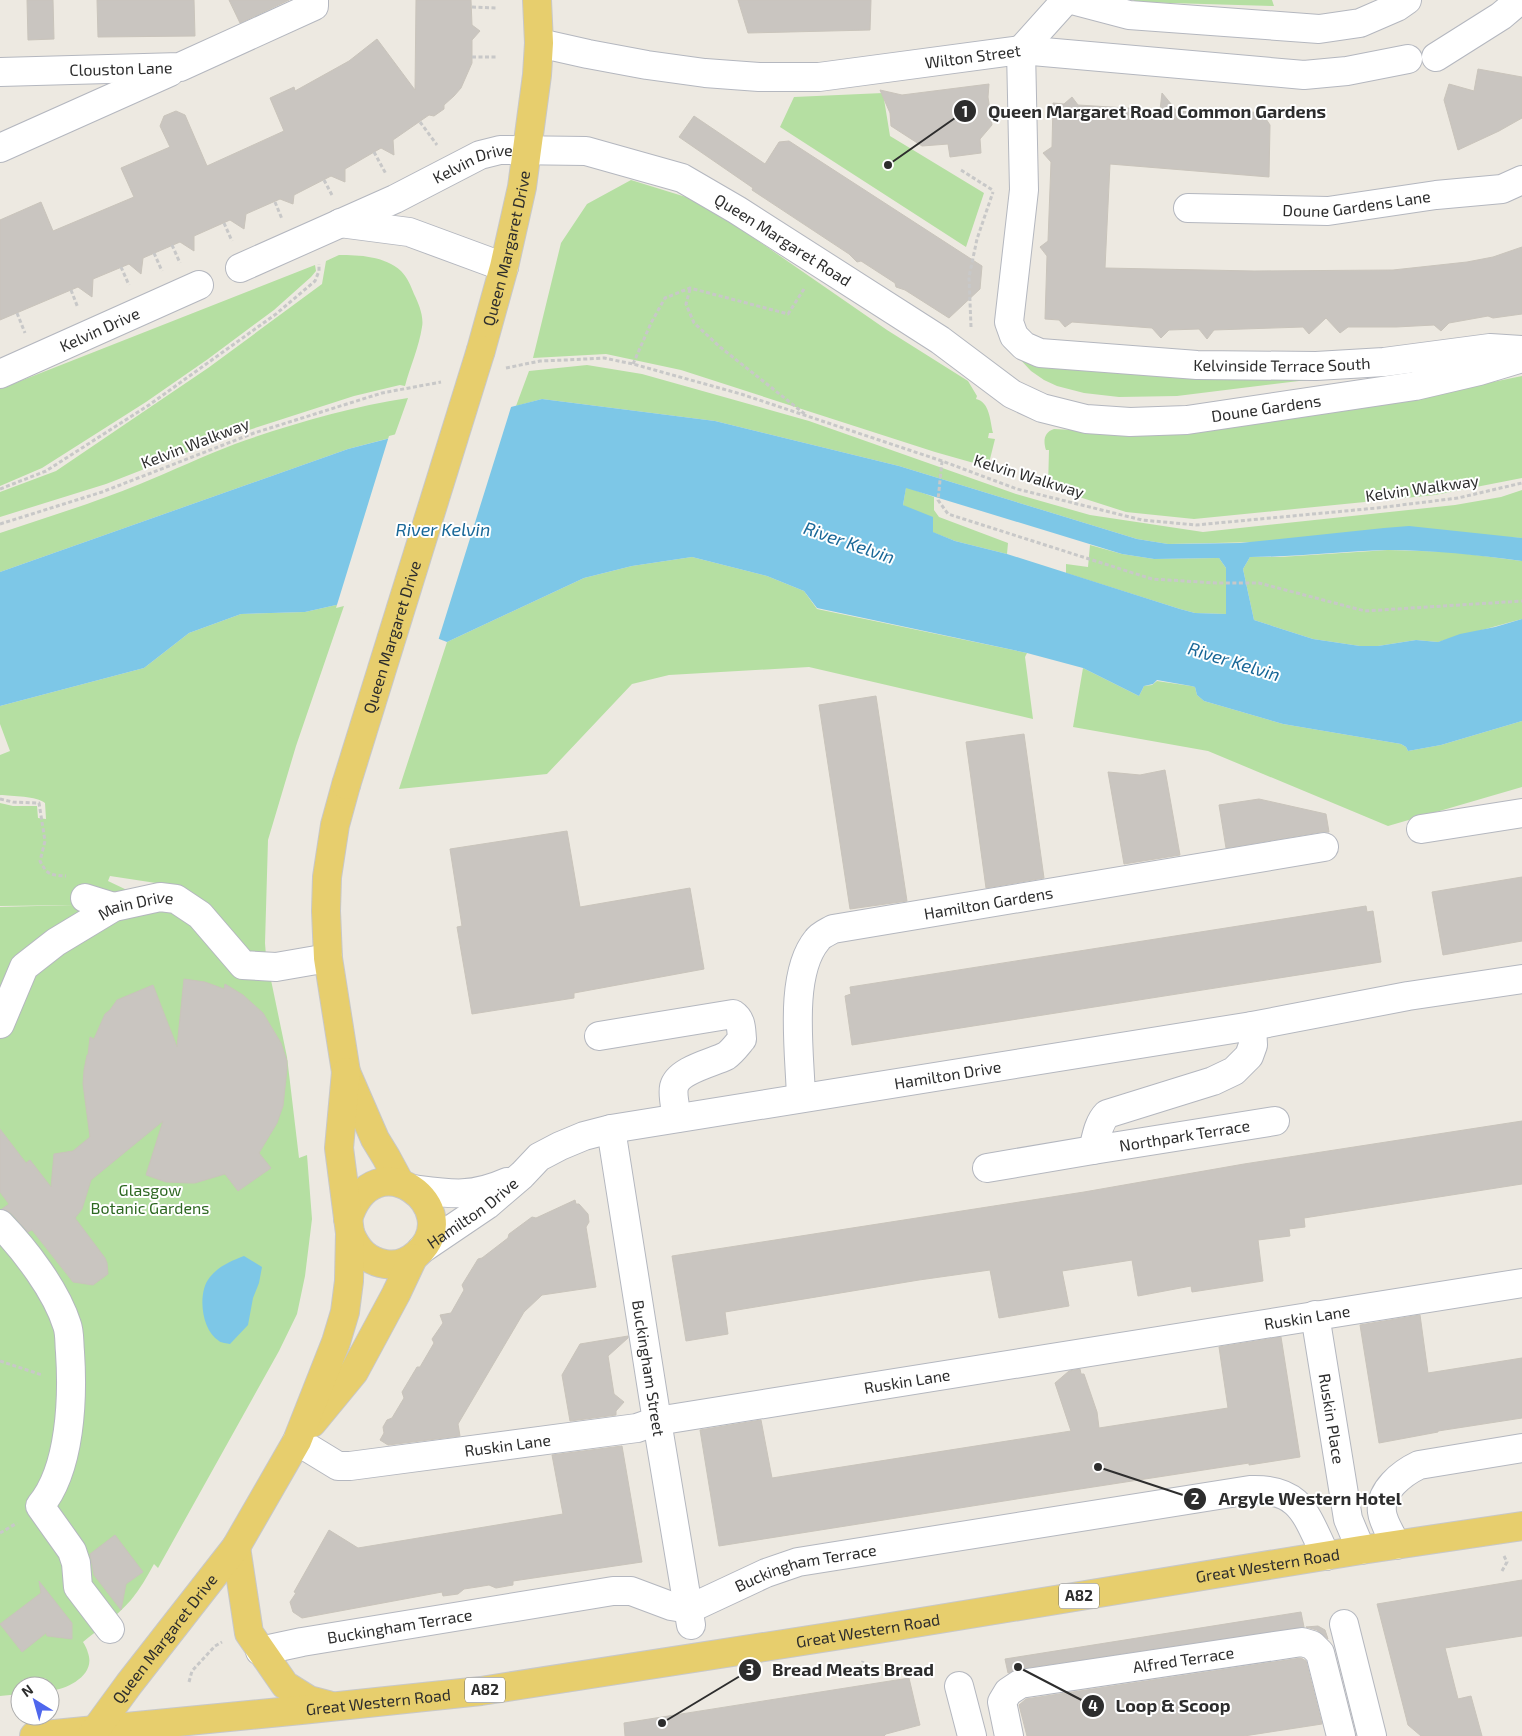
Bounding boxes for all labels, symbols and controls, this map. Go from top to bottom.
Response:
street label: Wilton Street [924,40,1022,72]
street label: Clouston Lane [69,57,173,79]
callout: Queen Margaret Road Common Gardens [953,95,1336,128]
text: Queen Margaret Road Common Gardens [988,100,1326,122]
text: 1 [962,102,968,120]
street label: Kelvin Drive [429,140,513,187]
street label: Queen Margaret Drive [478,169,533,328]
street label: Doune Gardens Lane [1282,186,1432,220]
street label: Queen Margaret Road [711,189,855,290]
street label: Kelvin Drive [56,303,142,355]
street label: Kelvinside Terrace South [1193,353,1371,375]
street label: Doune Gardens [1210,390,1322,425]
street label: Kelvin Walkway [138,413,252,472]
street label: Kelvin Walkway [972,450,1087,501]
street label: Kelvin Walkway [1364,470,1480,505]
water label: River Kelvin [801,516,898,568]
water label: River Kelvin [396,518,490,540]
street label: Queen Margaret Drive [359,558,424,716]
water label: River Kelvin [1186,637,1283,685]
street label: Hamilton Gardens [922,882,1054,923]
street label: Main Drive [94,887,175,924]
street label: Hamilton Drive [893,1056,1003,1092]
street label: Northpark Terrace [1118,1115,1251,1155]
street label: Hamilton Drive [423,1173,521,1252]
park label: Glasgow Botanic Gardens [91,1180,209,1217]
street label: Buckingham Street [629,1299,669,1437]
street label: Ruskin Lane [1262,1301,1351,1333]
street label: Ruskin Lane [863,1364,952,1397]
street label: Ruskin Place [1316,1372,1349,1465]
street label: Ruskin Lane [463,1430,552,1460]
callout: Argyle Western Hotel [1183,1482,1411,1515]
text: Argyle Western Hotel [1218,1487,1402,1509]
text: 2 [1191,1489,1200,1507]
street label: Buckingham Terrace [732,1540,878,1595]
street label: Great Western Road [1194,1544,1341,1586]
street label: Queen Margaret Drive [108,1570,221,1708]
road number: A82 [1059,1584,1099,1608]
street label: Buckingham Terrace [326,1604,474,1647]
street label: Great Western Road [795,1609,941,1651]
street label: Alfred Terrace [1131,1642,1235,1676]
callout: Bread Meats Bread [737,1653,944,1686]
text: Bread Meats Bread [772,1658,934,1680]
text: 3 [746,1660,754,1678]
north arrow [10,1676,60,1726]
road number: A82 [465,1678,505,1702]
text: N [18,1680,36,1700]
street label: Great Western Road [305,1684,452,1718]
callout: Loop & Scoop [1080,1690,1240,1723]
text: Loop & Scoop [1116,1694,1231,1716]
text: 4 [1088,1696,1098,1714]

